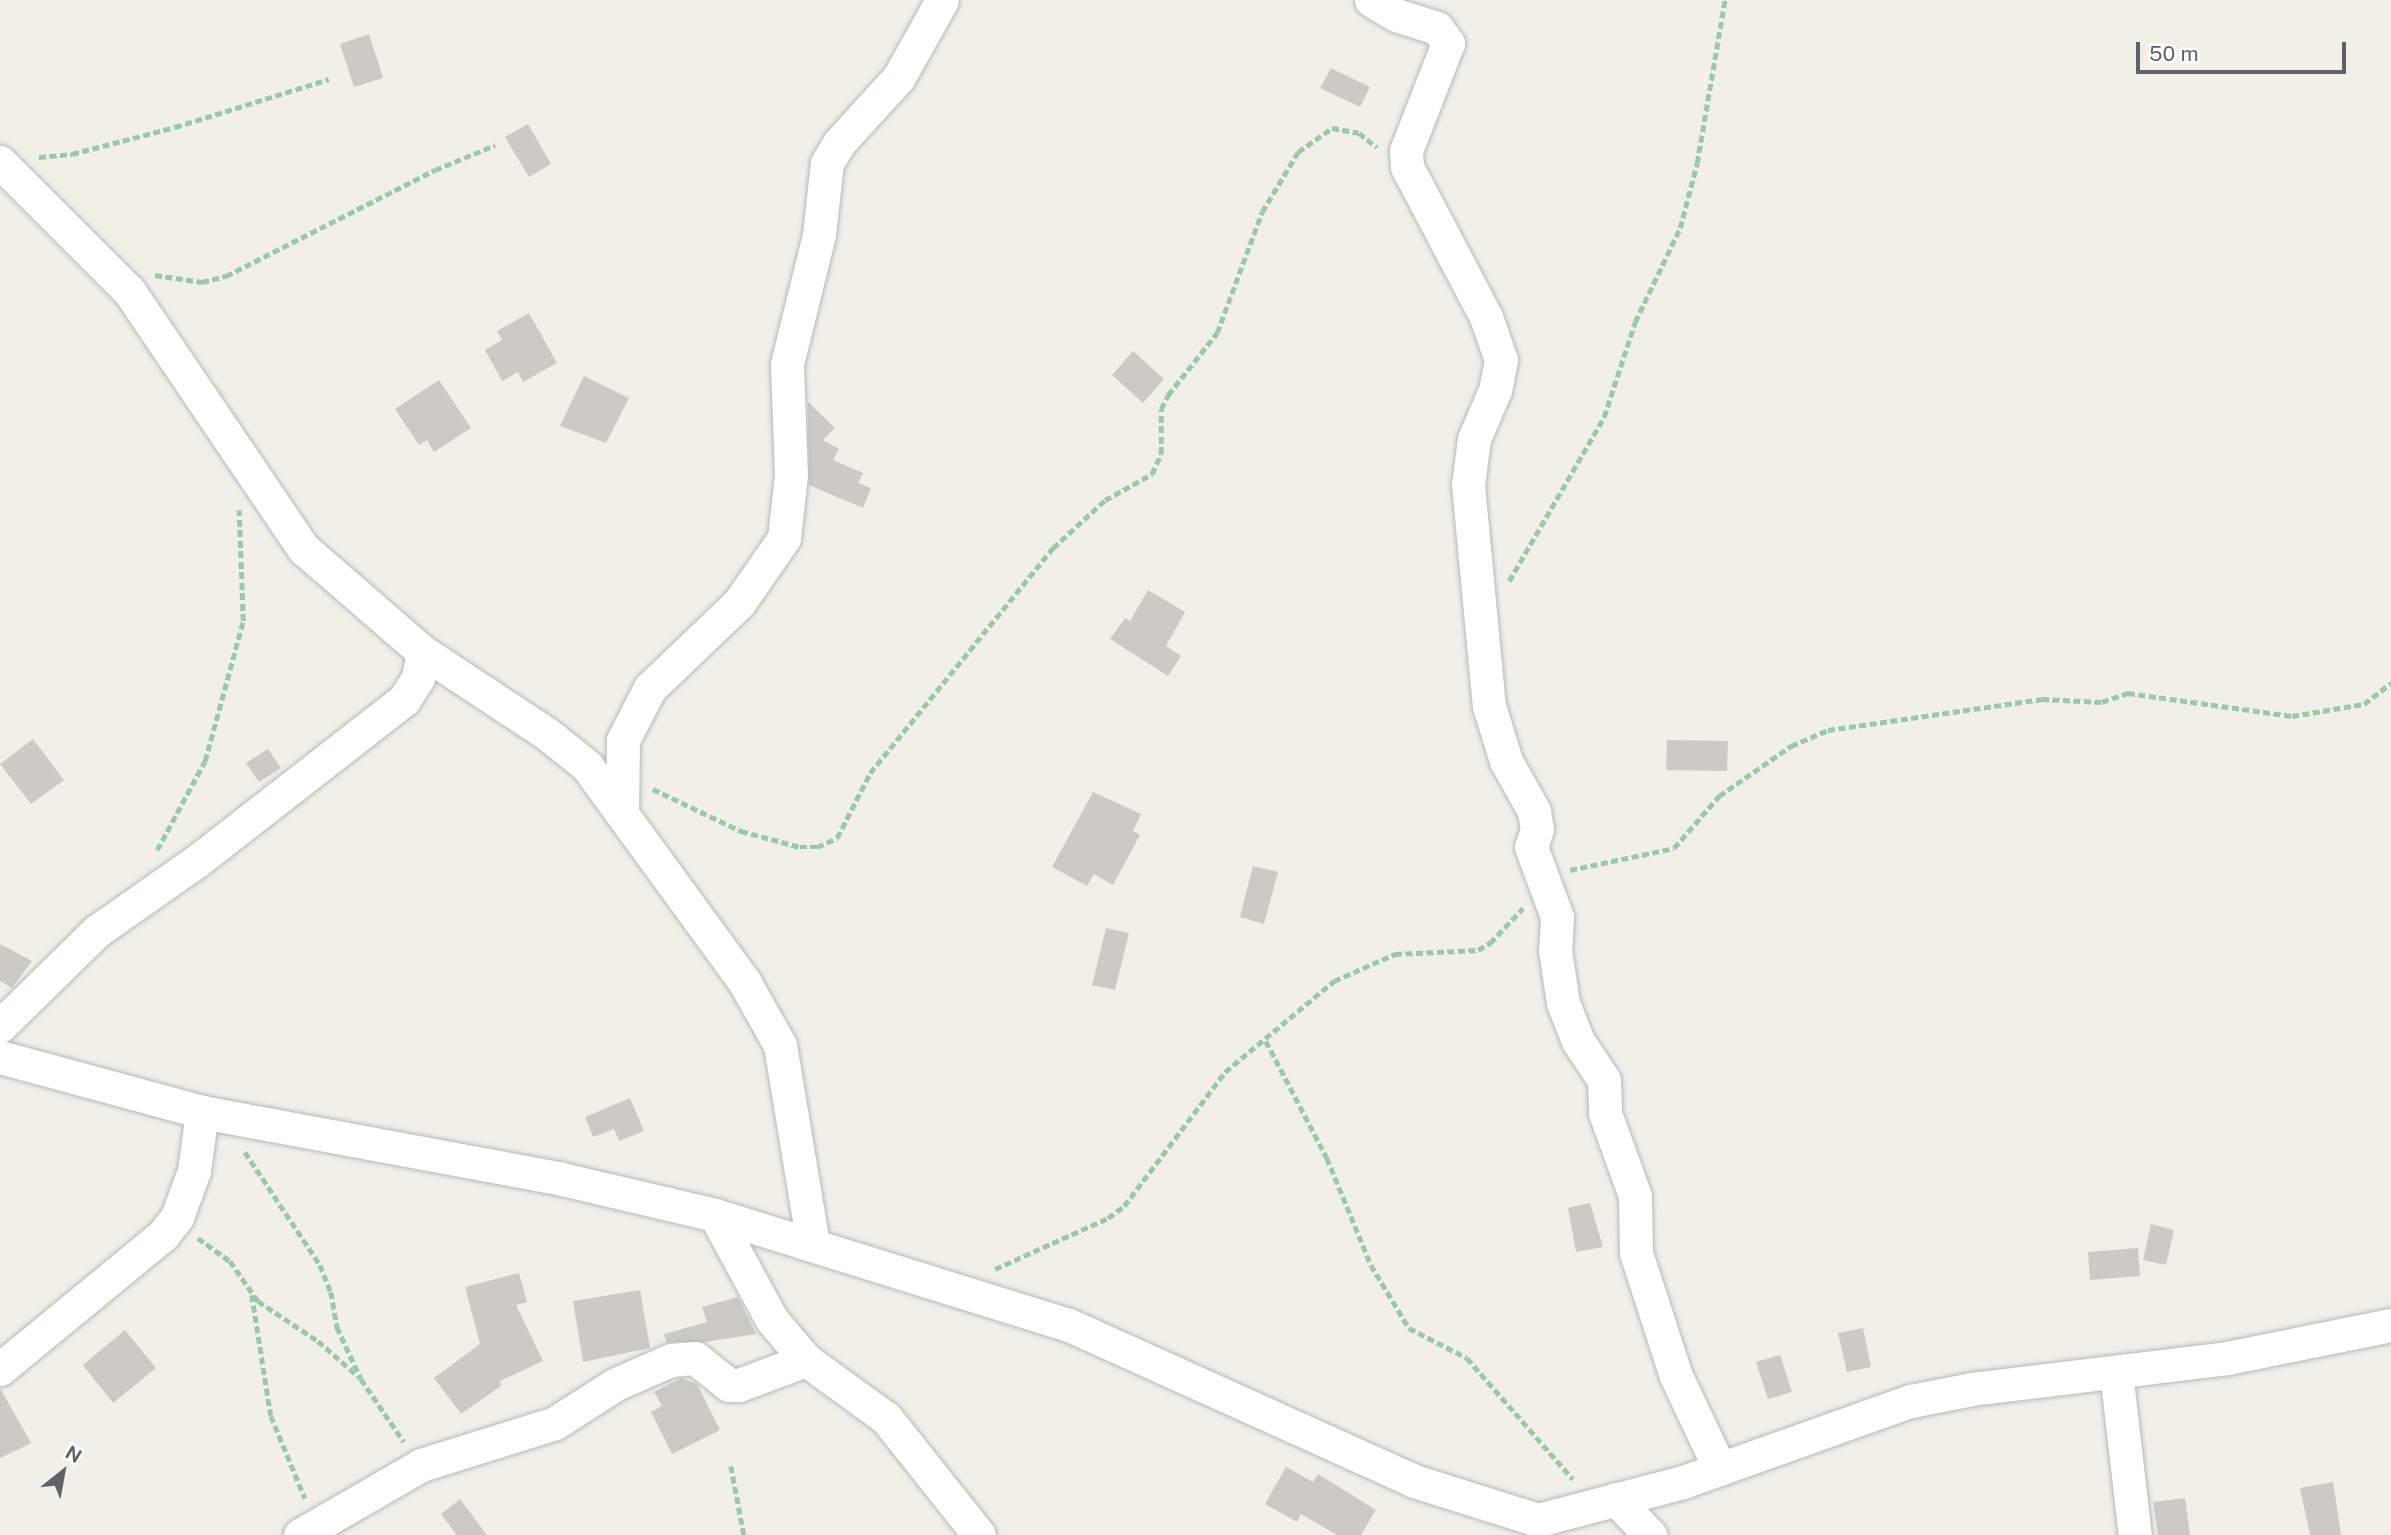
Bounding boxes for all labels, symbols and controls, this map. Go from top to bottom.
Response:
scale bar [2139,28,2349,72]
text: 50 m [2149,41,2199,66]
north arrow [28,1437,98,1507]
text: N [62,1441,86,1467]

